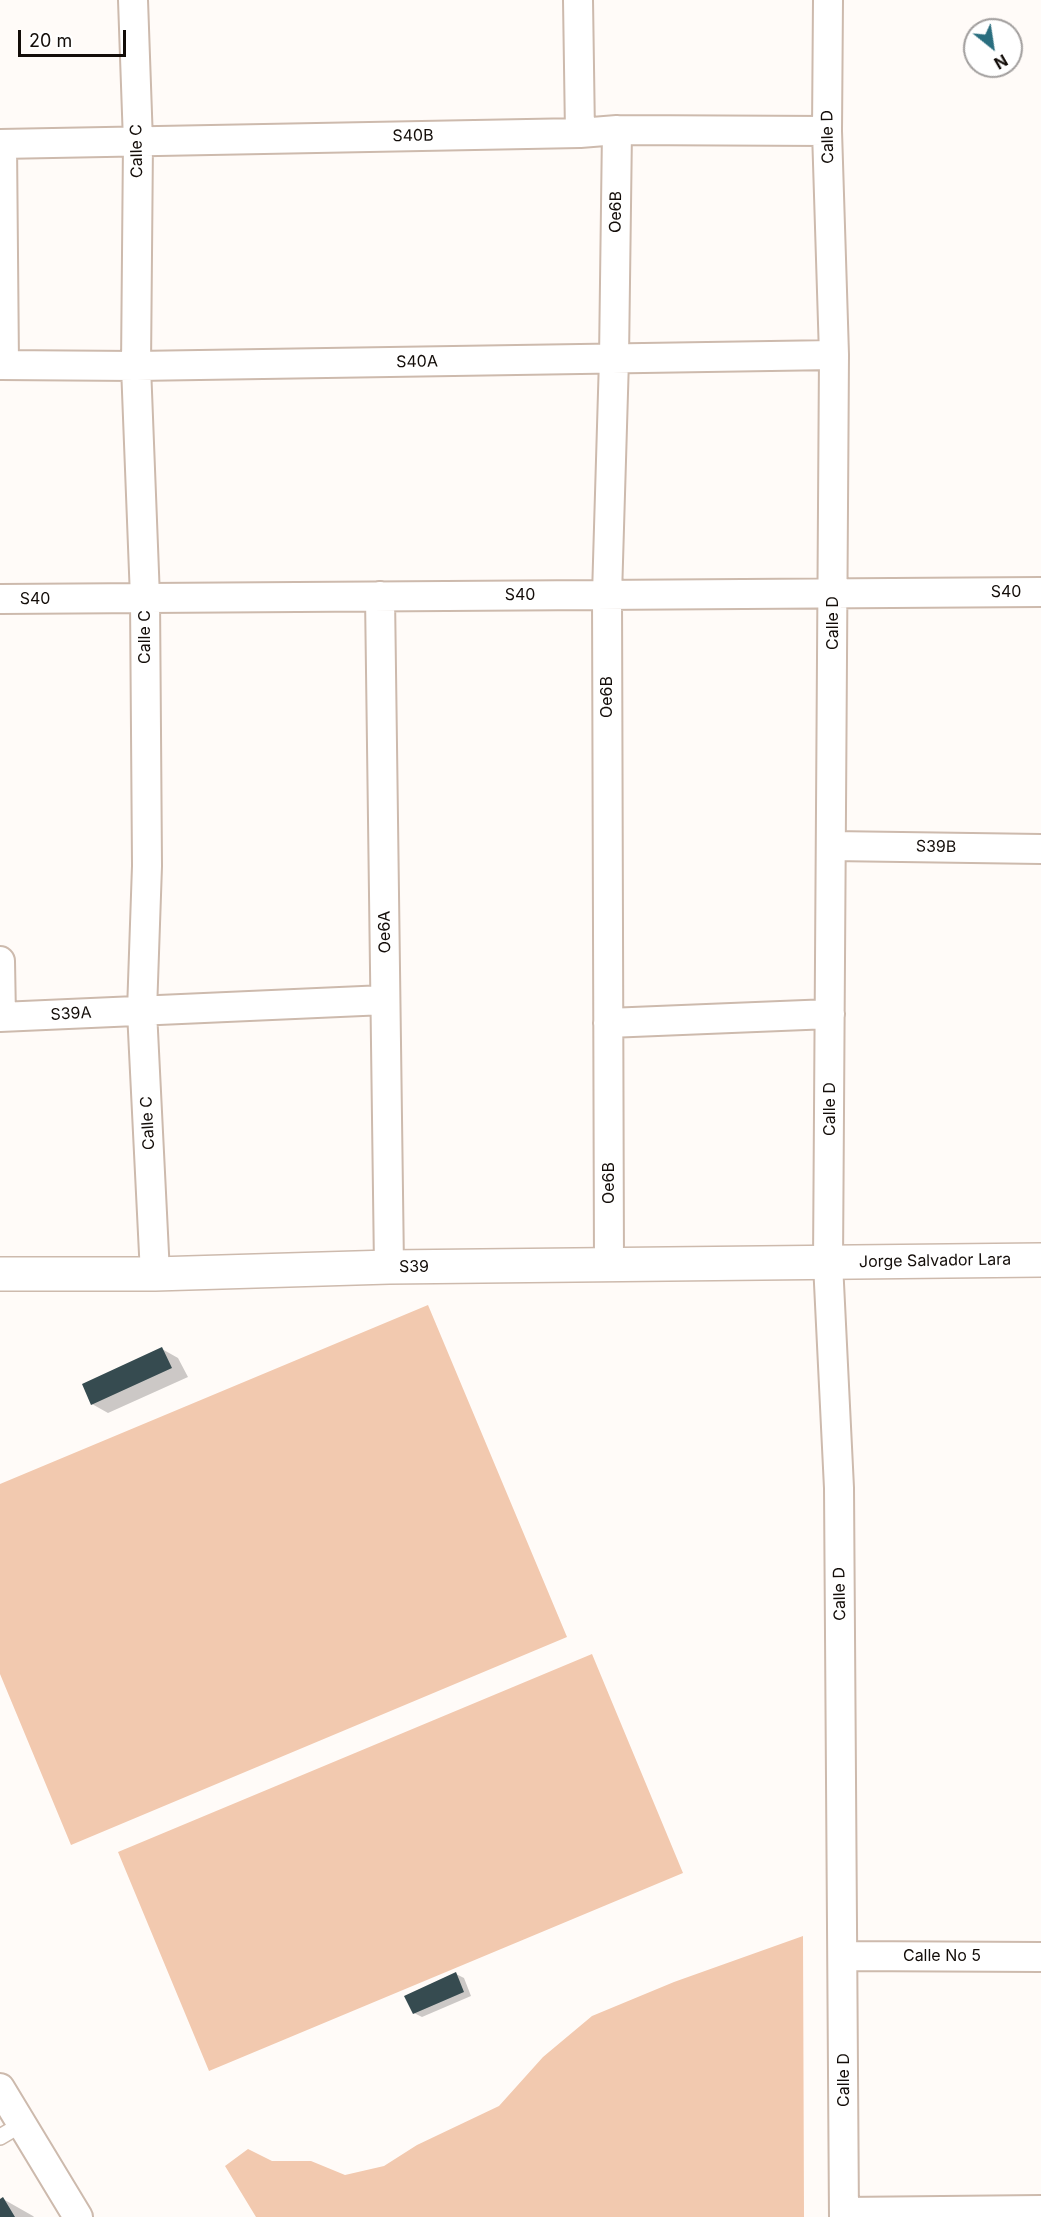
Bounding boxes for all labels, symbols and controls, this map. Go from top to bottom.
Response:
scale bar [21,18,129,56]
north arrow [963,18,1023,78]
text: 20 m [29,30,72,51]
text: N [991,50,1011,74]
street label: Calle D [818,110,838,164]
street label: Calle C [127,124,147,178]
street label: S40B [392,126,434,146]
street label: Oe6B [606,191,626,233]
street label: S40A [396,352,438,372]
street label: S40 [991,582,1021,602]
street label: S40 [505,585,535,605]
street label: S40 [20,589,50,609]
street label: Calle D [823,596,843,650]
street label: Calle C [135,610,155,664]
street label: Oe6B [597,676,617,718]
street label: S39B [916,837,956,857]
street label: Oe6A [375,911,395,953]
street label: S39A [50,1003,92,1025]
street label: Calle D [820,1082,840,1136]
street label: Calle C [137,1096,159,1150]
street label: Oe6B [599,1162,619,1204]
street label: Jorge Salvador Lara [859,1250,1011,1272]
street label: S39 [399,1257,429,1277]
street label: Calle D [830,1567,850,1621]
street label: Calle No 5 [903,1946,981,1966]
street label: Calle D [834,2053,854,2107]

